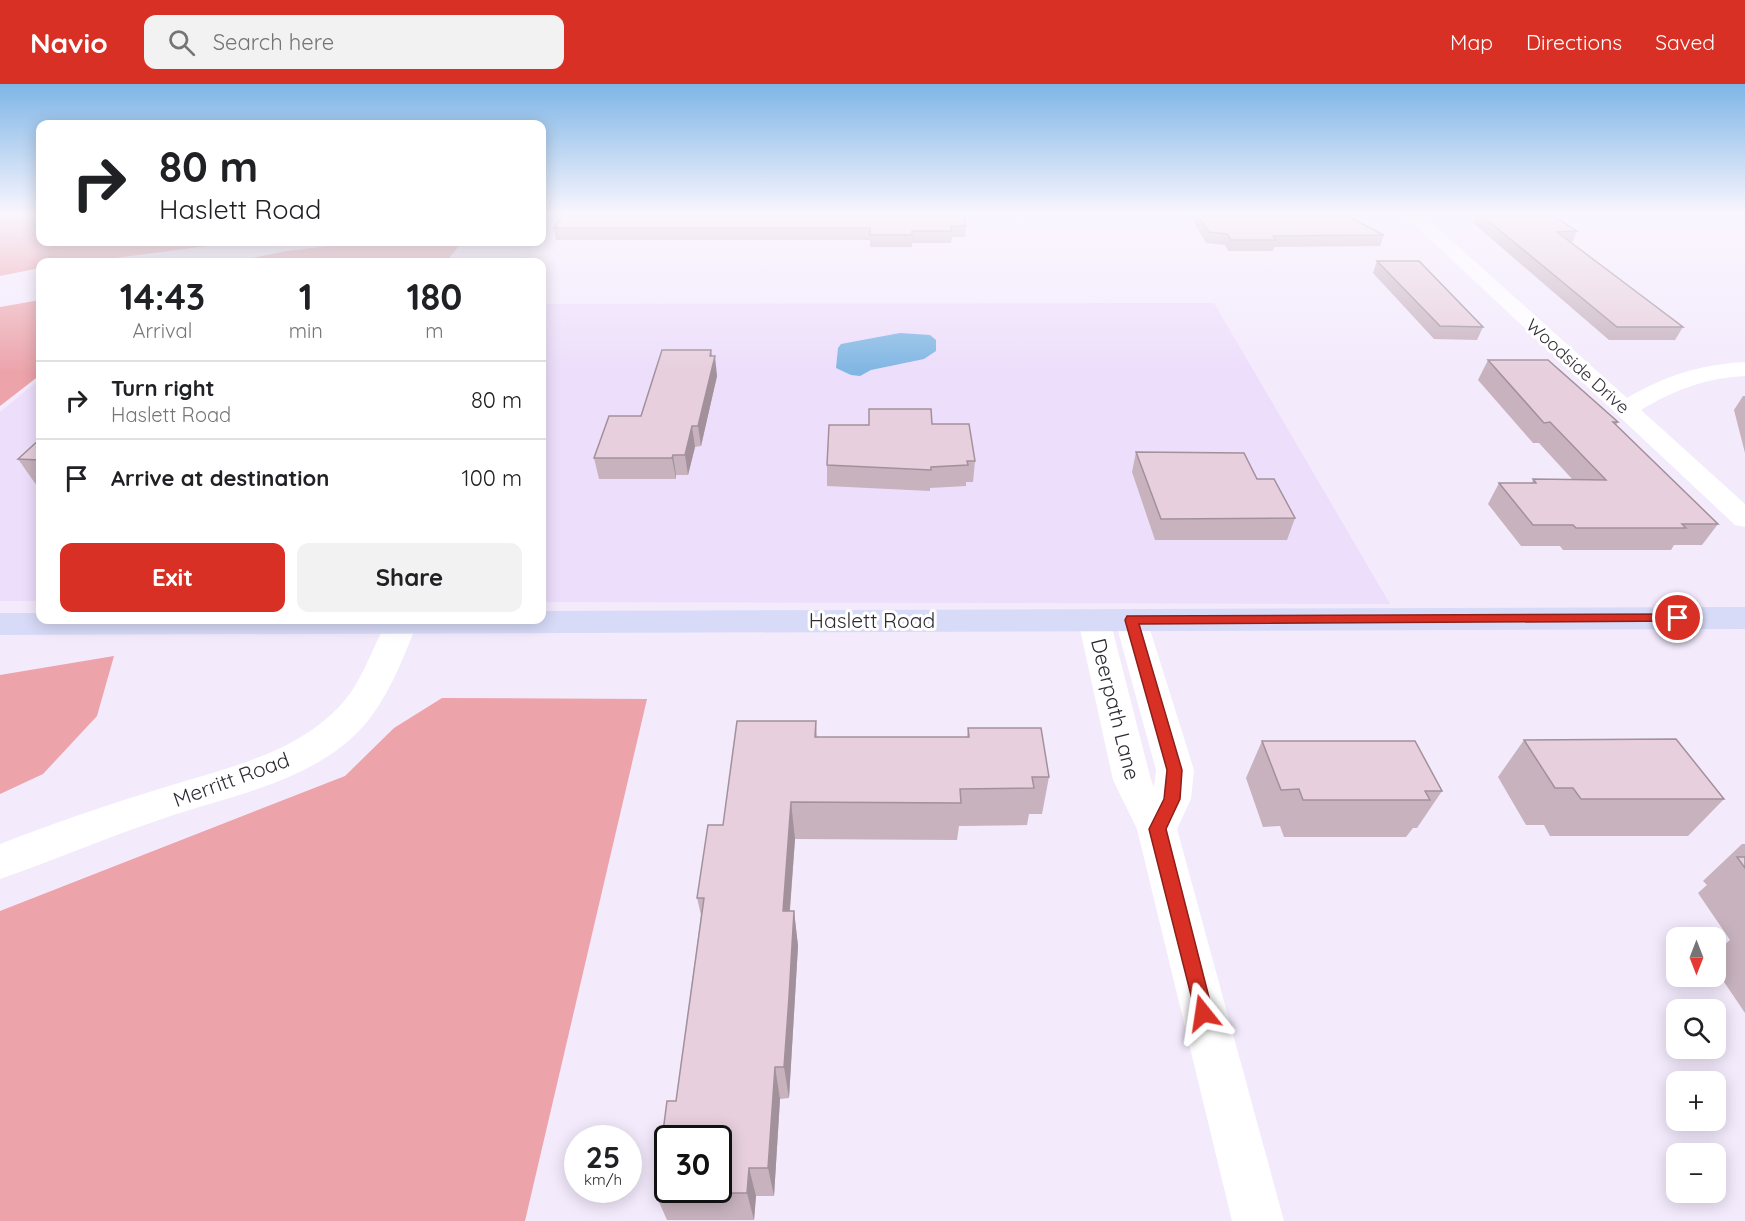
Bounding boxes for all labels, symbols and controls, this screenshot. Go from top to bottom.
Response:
search box [144,15,564,69]
text: Navio [30,25,108,60]
icon: search [165,26,198,59]
text: Search here [213,28,334,56]
text: Map [1450,29,1493,55]
text: Directions [1526,29,1622,55]
text: Saved [1655,29,1715,55]
text: 80 m [159,140,258,193]
icon: right [60,144,138,222]
text: Haslett Road [159,192,321,226]
text: 14:43 [120,274,205,319]
text: 1 [299,274,313,319]
text: 180 [406,274,462,319]
street label: Woodside Drive [1521,313,1635,419]
text: Arrival [132,318,192,343]
text: min [289,318,323,343]
text: m [425,318,444,343]
text: Turn right [111,374,215,402]
icon: right [60,384,93,417]
text: 80 m [471,386,522,414]
text: Haslett Road [111,402,231,427]
icon: arrive [60,462,93,495]
text: Arrive at destination [111,464,329,492]
text: 100 m [462,464,522,492]
button: Exit [60,543,285,612]
button: Share [297,543,522,612]
pin [1652,592,1703,643]
icon: arrive [1661,601,1694,634]
street label: Haslett Road [809,607,935,633]
street label: Deerpath Lane [1086,635,1146,783]
street label: Merritt Road [169,746,293,812]
north arrow [1666,927,1726,987]
map controls [1666,927,1726,1203]
position arrow [1171,981,1235,1045]
button: search [1666,999,1726,1059]
button: + [1666,1071,1726,1131]
speed limit sign: 30 [654,1125,732,1203]
text: 25 [586,1138,620,1176]
button: − [1666,1143,1726,1203]
text: km/h [584,1170,622,1189]

